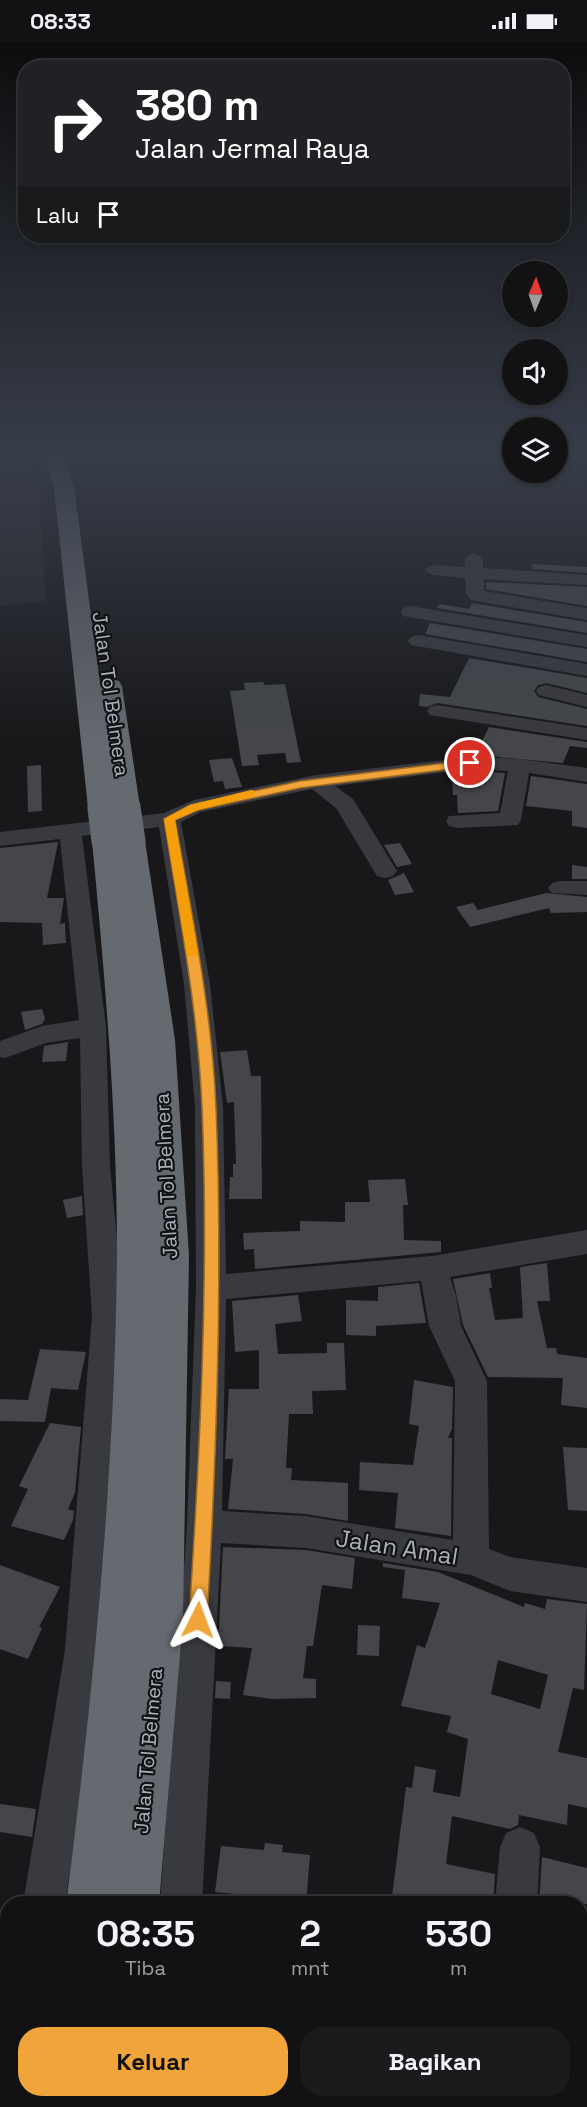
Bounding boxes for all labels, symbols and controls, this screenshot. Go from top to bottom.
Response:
text: 08:33 [30,7,91,35]
text: 380 m [135,79,260,132]
icon: right [36,84,114,162]
text: Jalan Jermal Raya [135,131,370,166]
icon: arrive [92,198,125,231]
text: Lalu [36,201,80,229]
north arrow [502,261,568,327]
map controls [502,261,568,483]
button: sound [502,339,568,405]
button: layers [502,417,568,483]
street label: Jalan Tol Belmera [87,610,135,778]
pin [444,737,495,788]
icon: arrive [453,746,486,779]
street label: Jalan Tol Belmera [149,1092,183,1260]
street label: Jalan Amal [334,1522,460,1572]
position arrow [166,1588,230,1652]
street label: Jalan Tol Belmera [128,1667,168,1835]
text: 08:35 [96,1911,195,1957]
text: 2 [299,1911,321,1957]
text: 530 [425,1911,492,1957]
text: Tiba [125,1955,166,1981]
text: mnt [291,1955,329,1981]
text: m [450,1955,467,1981]
button: Keluar [18,2027,288,2096]
button: Bagikan [300,2027,570,2096]

